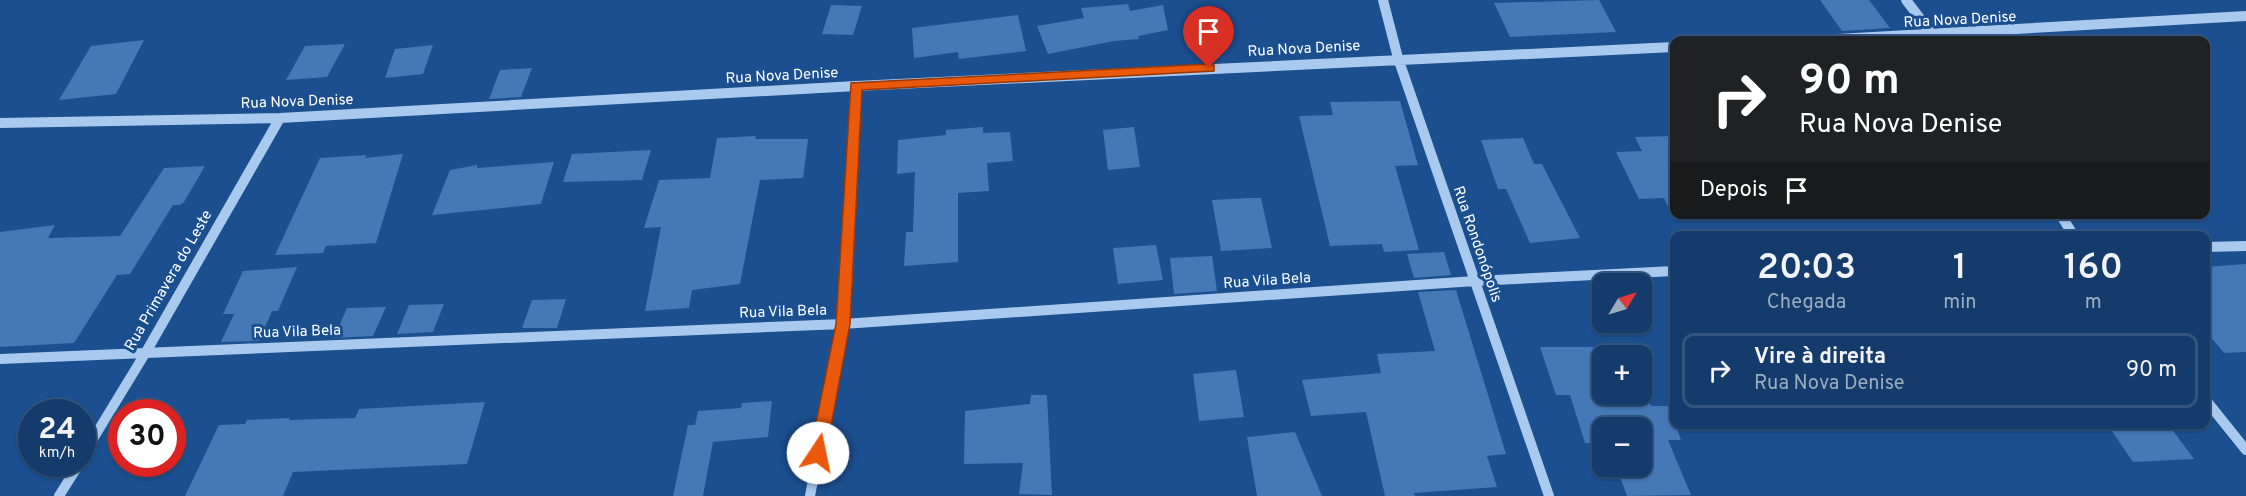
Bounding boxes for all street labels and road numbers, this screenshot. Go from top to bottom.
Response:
street label: Rua Nova Denise [1903,8,2017,33]
street label: Rua Nova Denise [1247,37,1361,62]
street label: Rua Nova Denise [725,64,839,89]
street label: Rua Nova Denise [240,91,354,114]
street label: Rua Rondonópolis [1448,184,1505,305]
street label: Rua Primavera do Leste [121,207,217,354]
street label: Rua Vila Bela [1223,269,1312,294]
street label: Rua Vila Bela [739,301,827,324]
street label: Rua Vila Bela [253,321,341,344]

